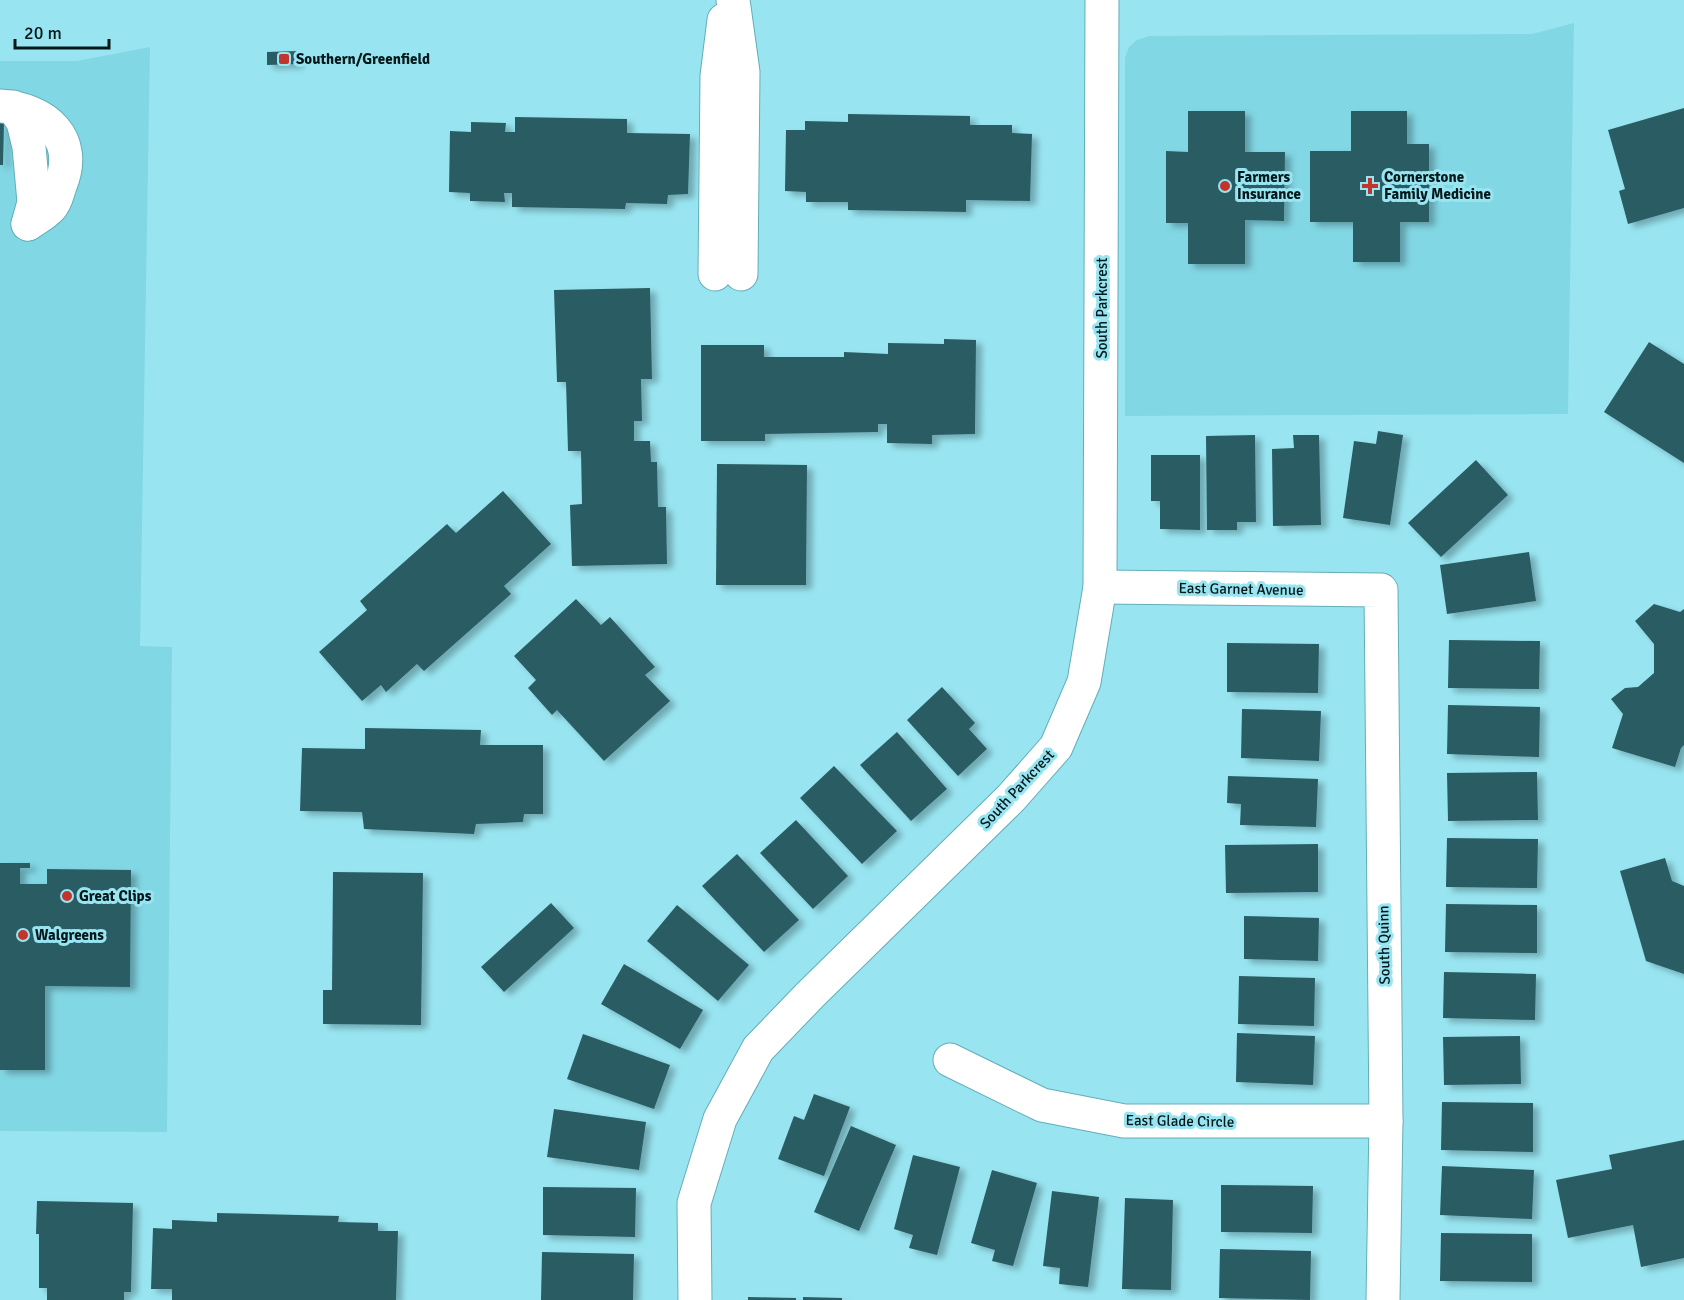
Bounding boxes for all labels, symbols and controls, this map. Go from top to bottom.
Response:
scale bar [15,12,110,50]
text: 20 m [24,22,62,44]
place label: Southern/Greenfield [296,50,430,68]
marker: Southern/Greenfield [277,52,291,66]
place label: Farmers Insurance [1237,168,1301,203]
place label: Cornerstone Family Medicine [1384,168,1491,203]
marker: Cornerstone Family Medicine [1361,177,1379,195]
marker: Farmers Insurance [1218,179,1232,193]
street label: South Parkcrest [1093,257,1111,359]
street label: East Garnet Avenue [1178,579,1304,599]
street label: South Parkcrest [976,746,1058,832]
place label: Great Clips [79,887,152,905]
marker: Great Clips [60,889,74,903]
street label: South Quinn [1374,905,1394,985]
place label: Walgreens [35,926,104,944]
marker: Walgreens [16,928,30,942]
street label: East Glade Circle [1126,1111,1234,1131]

